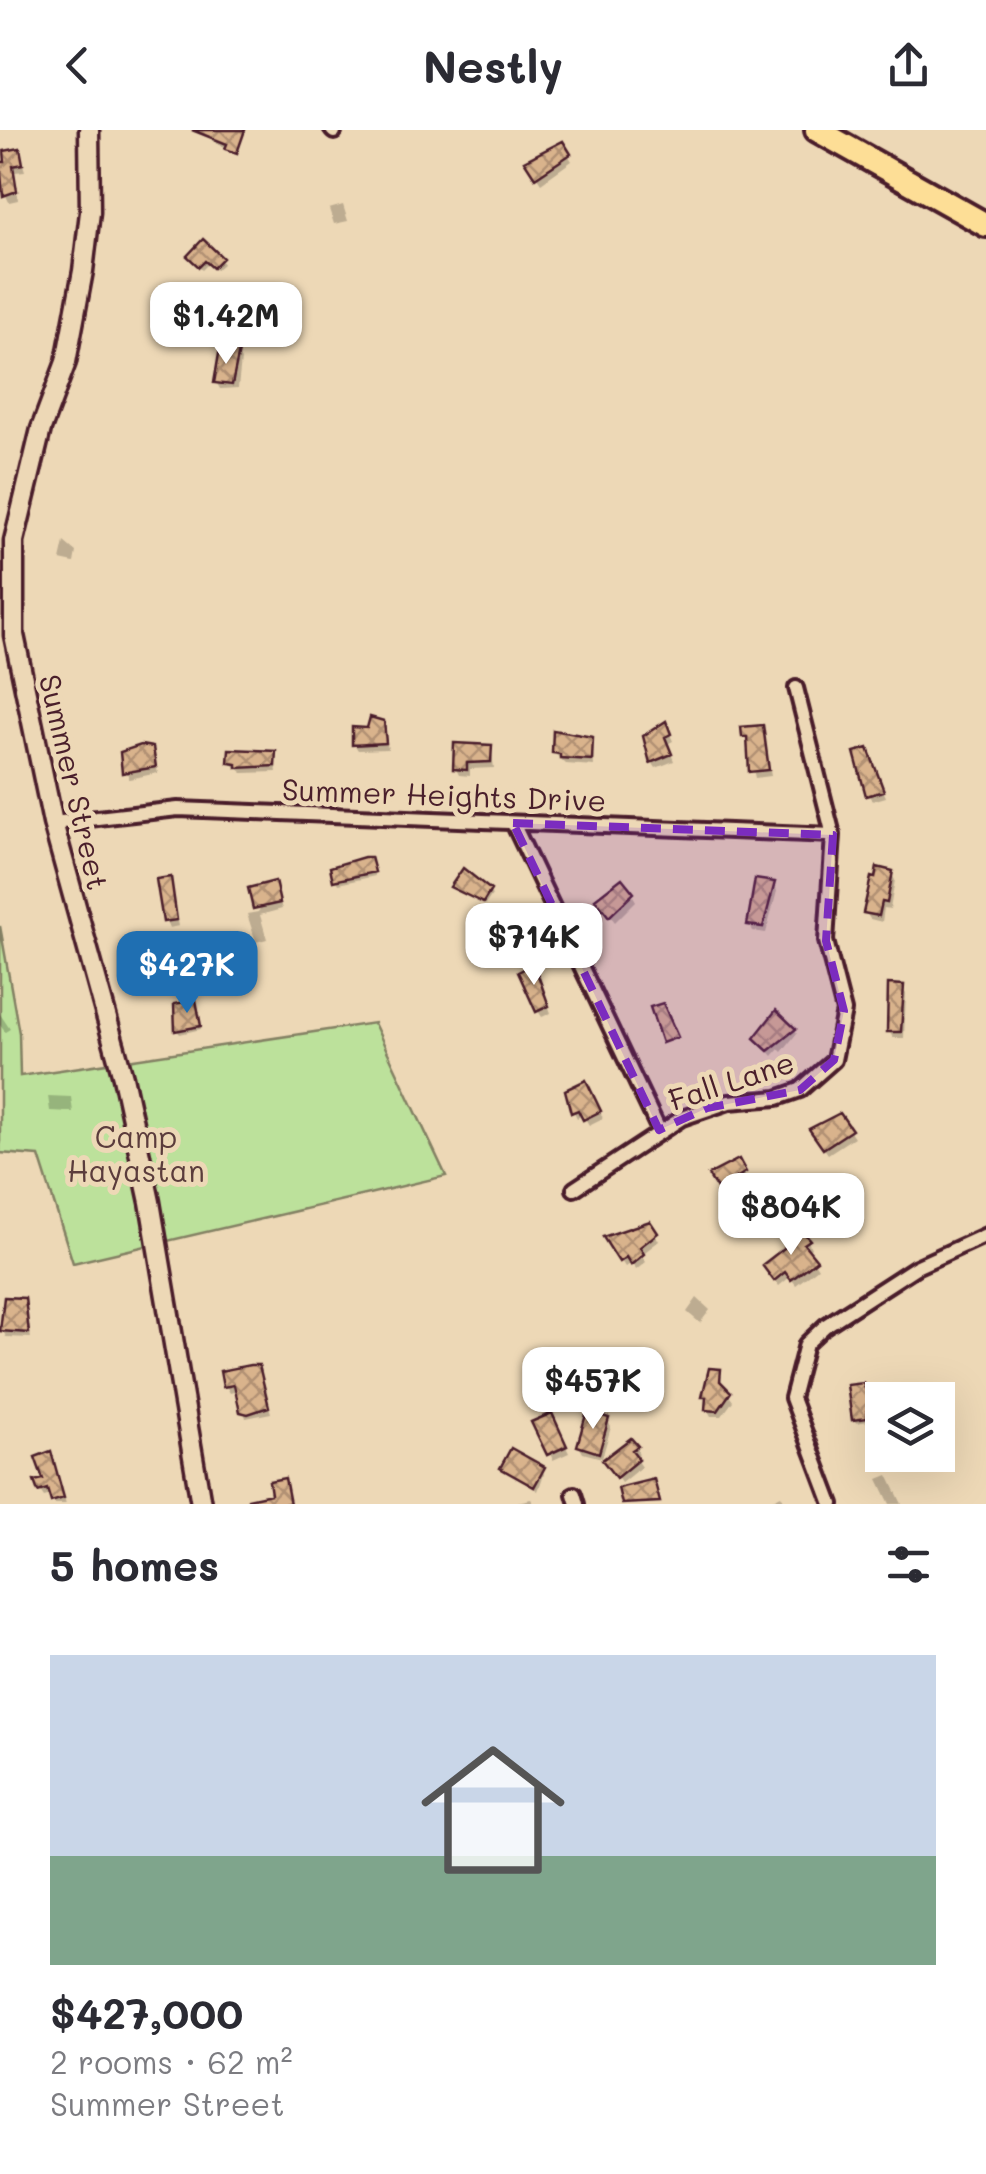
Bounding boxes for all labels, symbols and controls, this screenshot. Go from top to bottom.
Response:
text: Nestly [423,36,563,94]
icon: back [50,38,105,93]
icon: share [881,38,936,93]
pin: $1.42M [145,282,307,367]
text: $1.42M [172,293,280,335]
street label: Summer Street [31,670,119,894]
street label: Summer Heights Drive [281,768,607,820]
pin: $714K [464,903,604,988]
text: $714K [487,914,581,956]
pin: $427K [117,931,257,1016]
text: $427K [139,942,235,984]
street label: Fall Lane [663,1041,799,1119]
park label: Camp Hayastan [67,1116,205,1190]
pin: $804K [721,1173,861,1258]
text: $804K [740,1184,842,1226]
pin: $457K [523,1347,663,1432]
text: $457K [544,1358,642,1400]
map controls [865,1382,955,1472]
button: layers [865,1382,955,1472]
text: 5 homes [50,1537,219,1592]
icon: filters [881,1537,936,1592]
icon: home [403,1720,583,1900]
text: $427,000 [50,1985,243,2040]
text: 2 rooms · 62 m² [50,2040,293,2082]
text: Summer Street [50,2082,285,2124]

